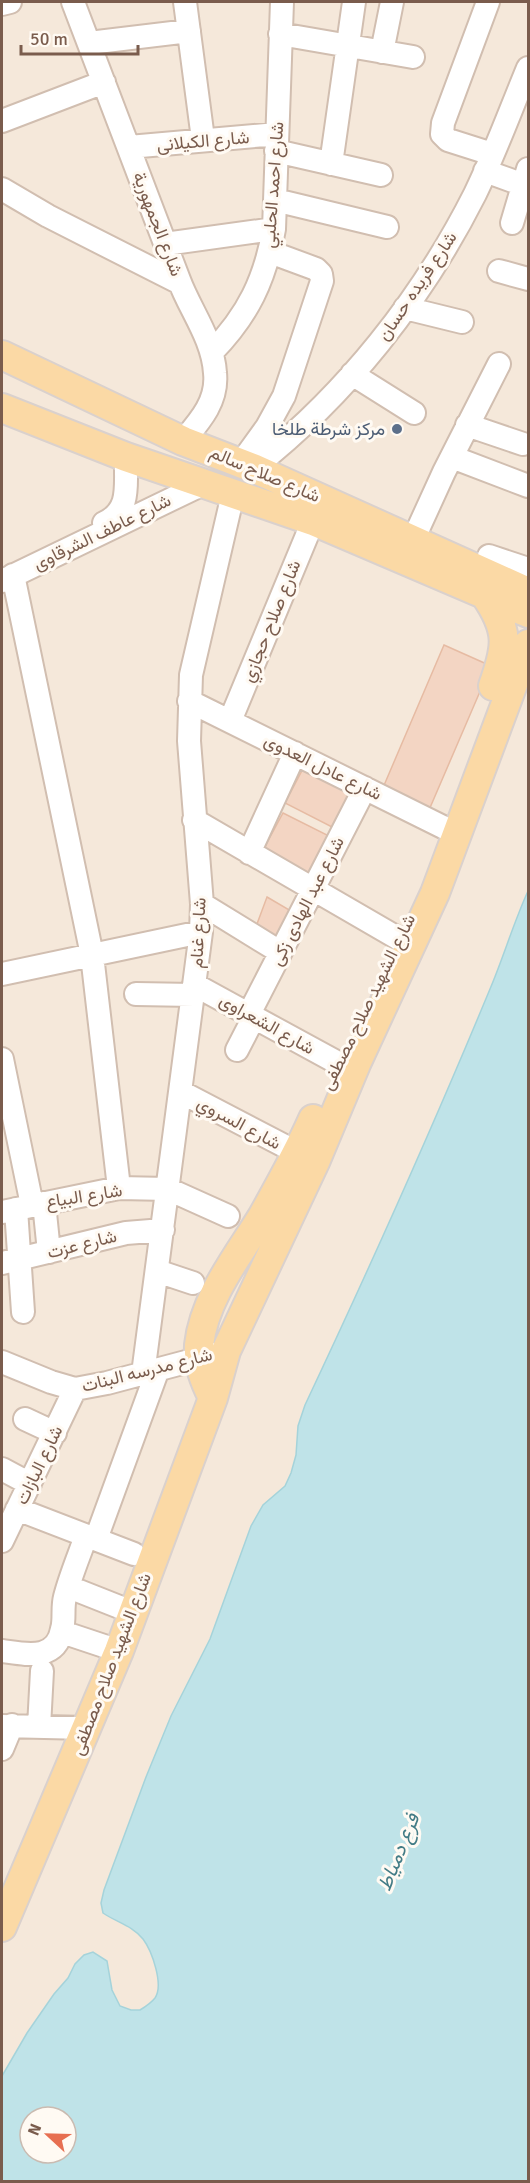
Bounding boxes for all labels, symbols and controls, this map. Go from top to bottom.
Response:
scale bar [21,18,138,56]
text: 50 m [30,28,68,50]
street label: شارع احمد الحلبي [258,121,292,249]
street label: شارع الكيلانى [156,126,250,157]
street label: شارع الجمهورية [127,169,188,280]
street label: شارع فريده حسان [372,227,462,345]
place label: مركز شرطة طلخا [272,418,385,440]
marker: مركز شرطة طلخا [390,422,404,436]
street label: شارع صلاح سالم [206,441,323,508]
street label: شارع عاطف الشرقاوى [30,489,175,576]
street label: شارع صلاح حجازي [236,557,309,687]
street label: شارع عادل العدوى [260,729,385,806]
street label: شارع عبد الهادى زكى [265,833,350,970]
street label: شارع غنام [185,897,212,969]
street label: شارع الشهيد صلاح مصطفى [316,910,421,1094]
street label: شارع الشعراوى [215,989,319,1060]
street label: شارع السروي [191,1092,285,1158]
street label: شارع البياع [44,1179,124,1214]
street label: شارع عزت [45,1225,119,1264]
street label: شارع مدرسه البنات [79,1343,215,1398]
street label: شارع البازات [10,1422,68,1509]
street label: شارع الشهيد صلاح مصطفى [66,1570,157,1759]
water label: فرع دمياط [372,1809,427,1895]
north arrow [18,2105,78,2165]
text: N [24,2121,46,2139]

